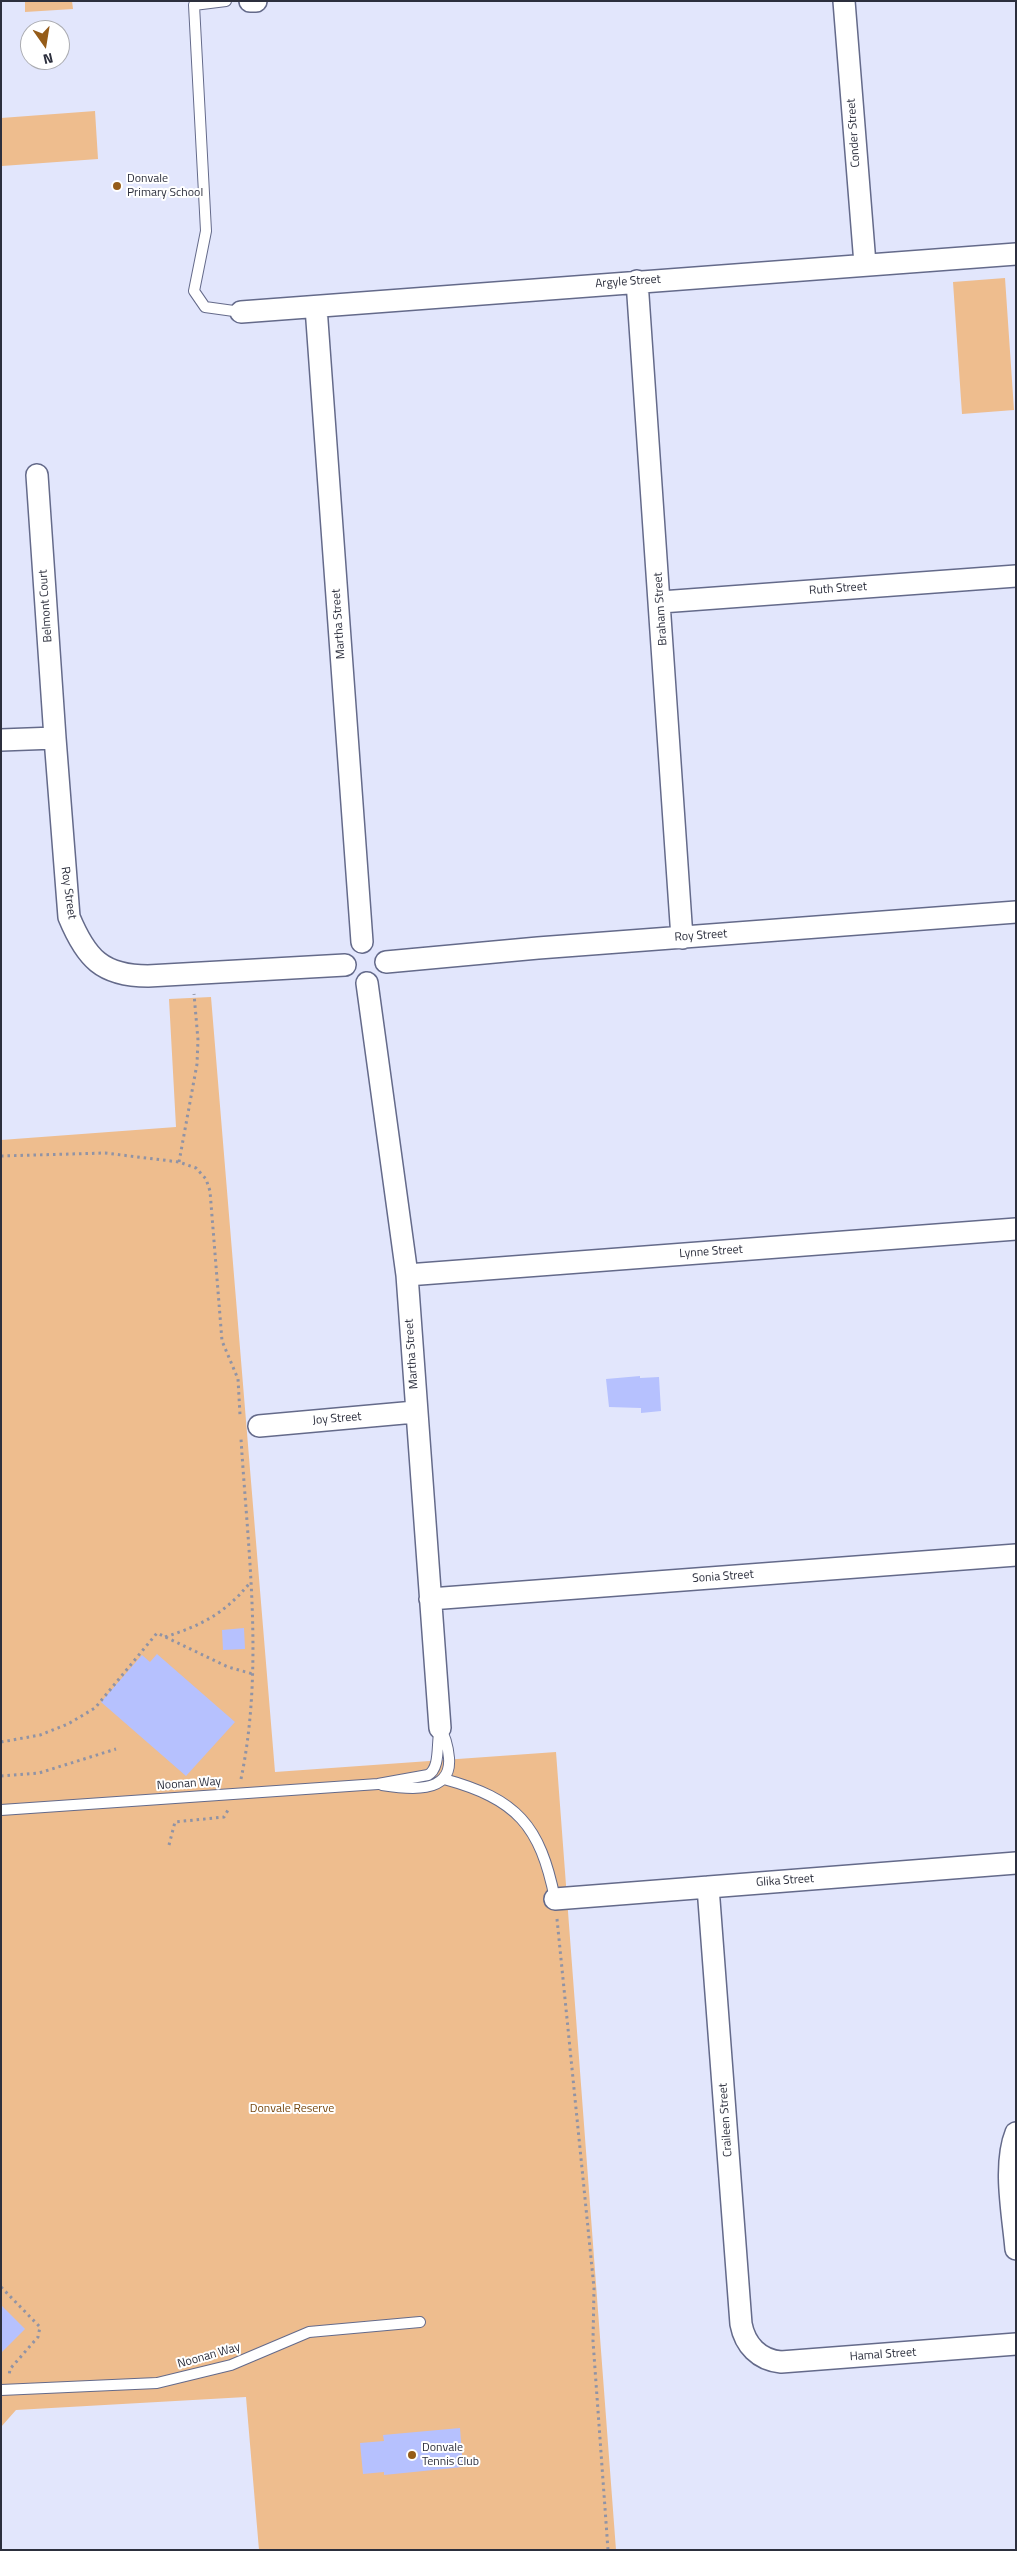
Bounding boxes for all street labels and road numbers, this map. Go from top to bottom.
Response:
street label: Conder Street [844,98,864,168]
street label: Argyle Street [595,273,661,291]
street label: Belmont Court [36,569,56,643]
street label: Braham Street [651,572,671,646]
street label: Ruth Street [809,580,867,598]
street label: Martha Street [329,588,349,660]
street label: Roy Street [57,866,79,920]
street label: Roy Street [674,927,728,945]
street label: Lynne Street [679,1243,743,1261]
street label: Martha Street [402,1318,422,1390]
street label: Joy Street [312,1410,362,1428]
street label: Sonia Street [692,1568,754,1586]
street label: Noonan Way [156,1775,222,1793]
street label: Glika Street [756,1872,814,1890]
street label: Craileen Street [716,2082,736,2158]
street label: Noonan Way [176,2340,242,2372]
street label: Hamal Street [849,2345,917,2365]

